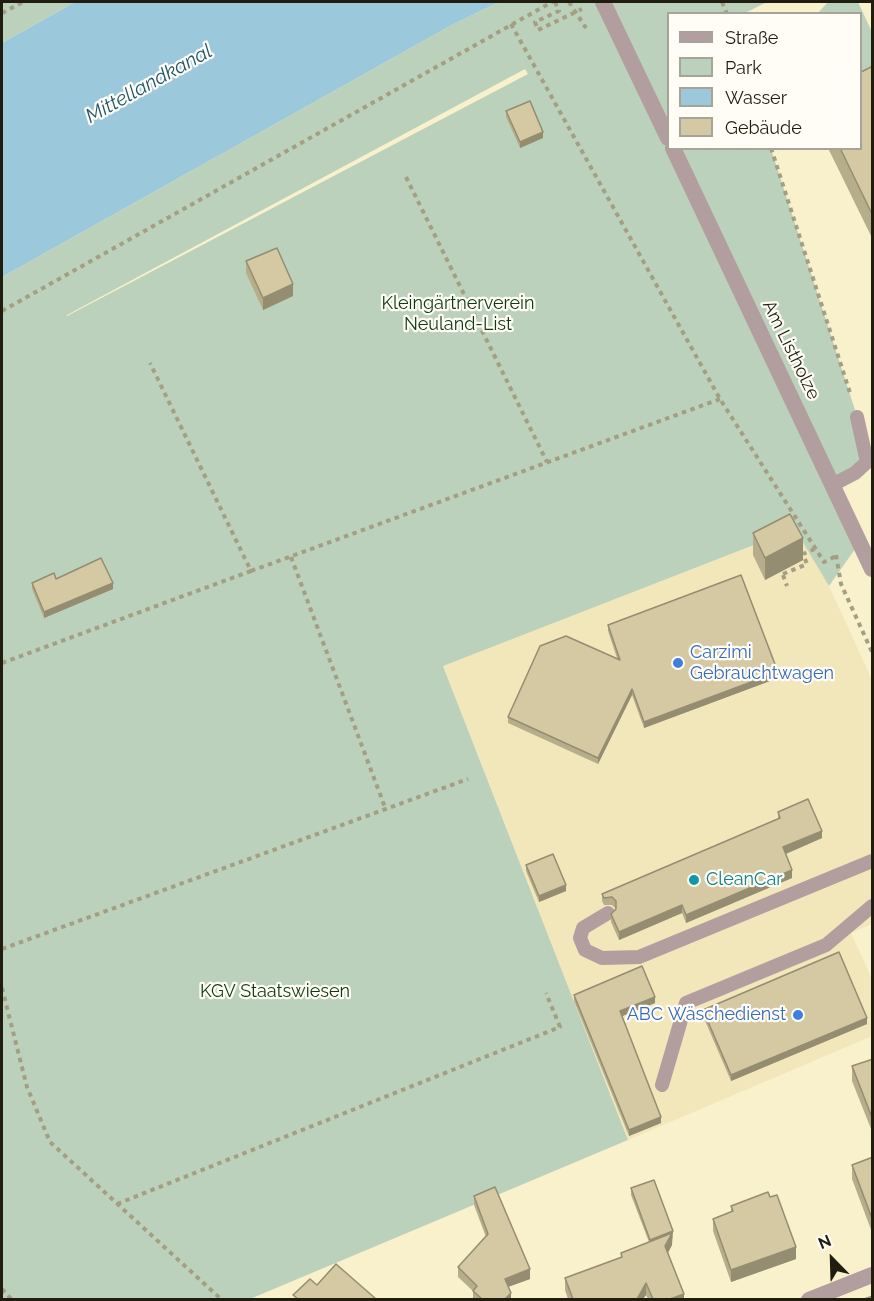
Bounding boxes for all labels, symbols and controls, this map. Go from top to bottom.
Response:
legend [667,12,862,150]
text: Straße [725,27,778,48]
water label: Mittellandkanal [82,39,216,129]
text: Park [725,57,762,78]
text: Wasser [725,87,787,108]
text: Gebäude [725,117,802,138]
park label: Kleingärtnerverein Neuland-List [382,293,534,336]
street label: Am Listholze [758,297,824,403]
place label: Carzimi Gebrauchtwagen [690,642,834,684]
marker: Carzimi Gebrauchtwagen [671,656,685,670]
place label: CleanCar [706,869,783,891]
marker: CleanCar [687,873,701,887]
park label: KGV Staatswiesen [200,981,350,1003]
place label: ABC Wäschedienst [627,1004,786,1026]
marker: ABC Wäschedienst [791,1008,805,1022]
north arrow [802,1229,862,1289]
text: N [815,1231,834,1253]

